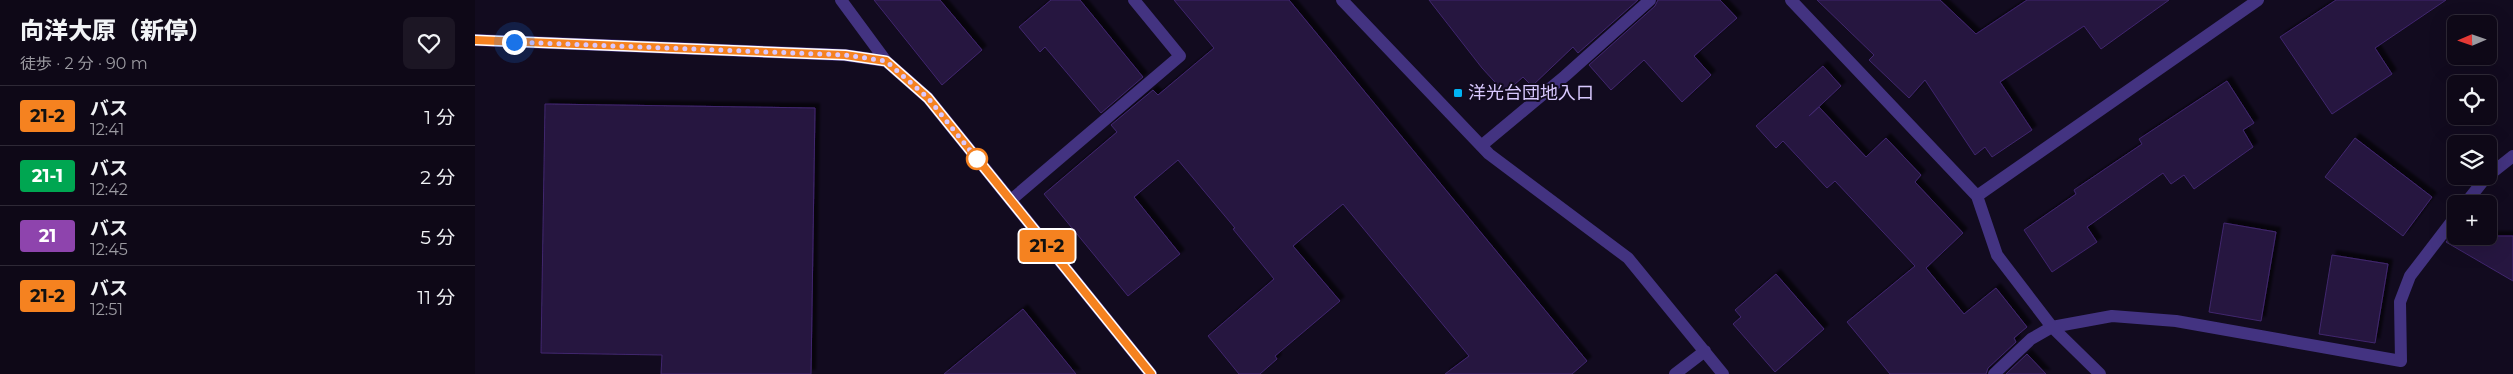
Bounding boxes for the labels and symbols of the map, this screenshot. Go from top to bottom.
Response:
north arrow [2447,15,2497,65]
your location [502,30,527,55]
place label: 洋光台団地入口 [1468,82,1594,104]
marker: 洋光台団地入口 [1452,87,1464,99]
unlabelled marker [966,148,988,170]
line badge: 21-2 [1012,230,1082,262]

